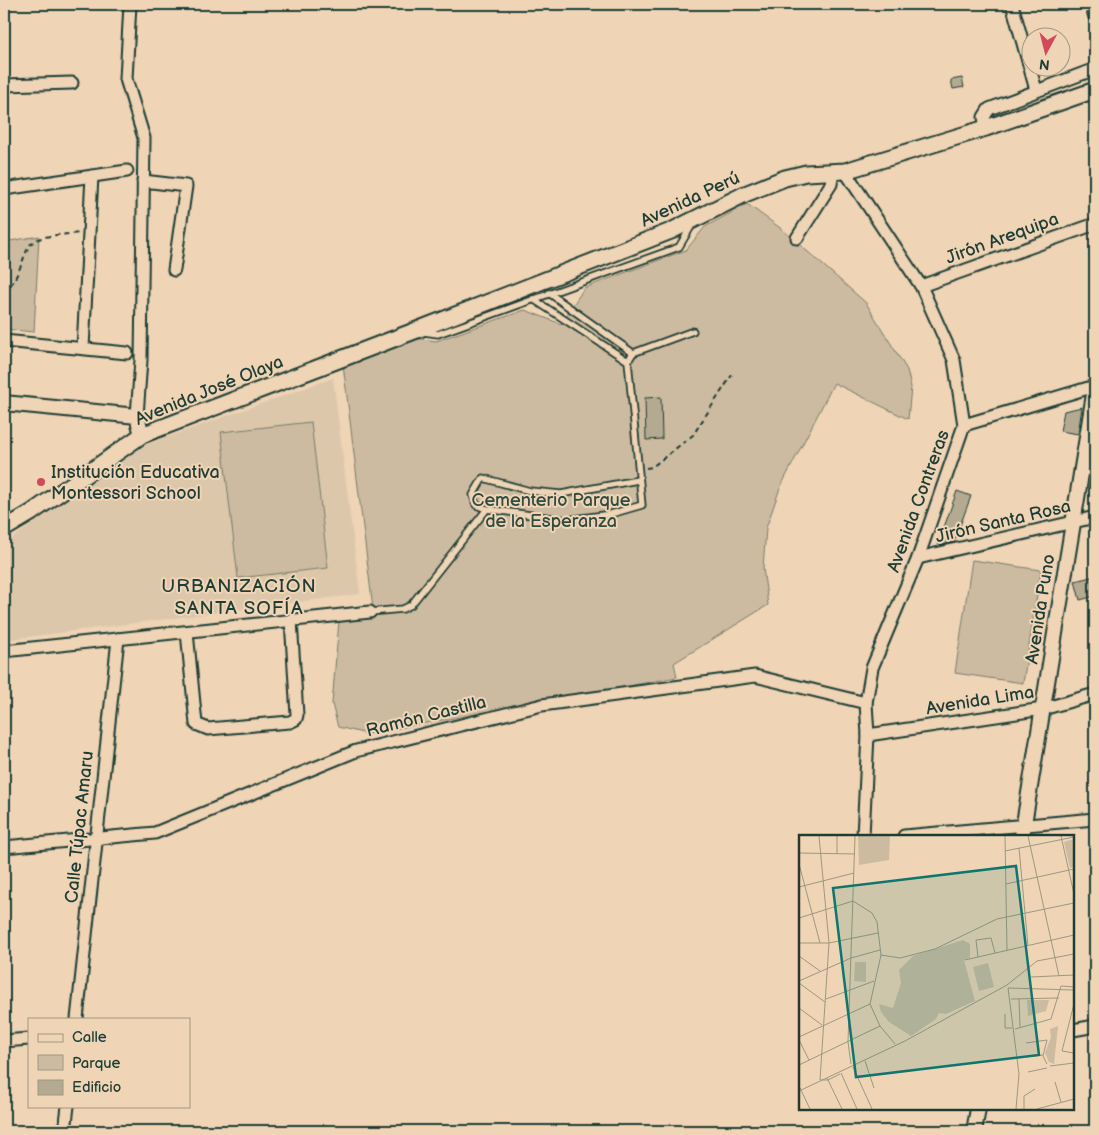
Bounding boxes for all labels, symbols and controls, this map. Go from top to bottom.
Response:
north arrow [1022,28,1072,78]
text: N [1038,55,1051,73]
street label: Avenida Perú [637,167,743,232]
street label: Jirón Arequipa [943,208,1061,269]
street label: Avenida José Olaya [132,351,286,430]
street label: Avenida Contreras [883,427,954,575]
place label: Institución Educativa Montessori School [51,462,220,504]
marker: Institución Educativa Montessori School [35,476,47,488]
park label: Cementerio Parque de la Esperanza [472,490,631,532]
street label: Jirón Santa Rosa [933,496,1073,547]
street label: Avenida Puno [1021,553,1060,666]
district label: URBANIZACIÓN SANTA SOFÍA [161,574,317,620]
street label: Avenida Lima [925,682,1036,719]
street label: Ramón Castilla [364,691,488,742]
street label: Calle Túpac Amaru [61,750,98,904]
inset map [799,835,1074,1110]
legend [28,1018,190,1108]
text: Calle [72,1028,107,1047]
text: Parque [72,1054,121,1073]
text: Edificio [72,1078,121,1097]

